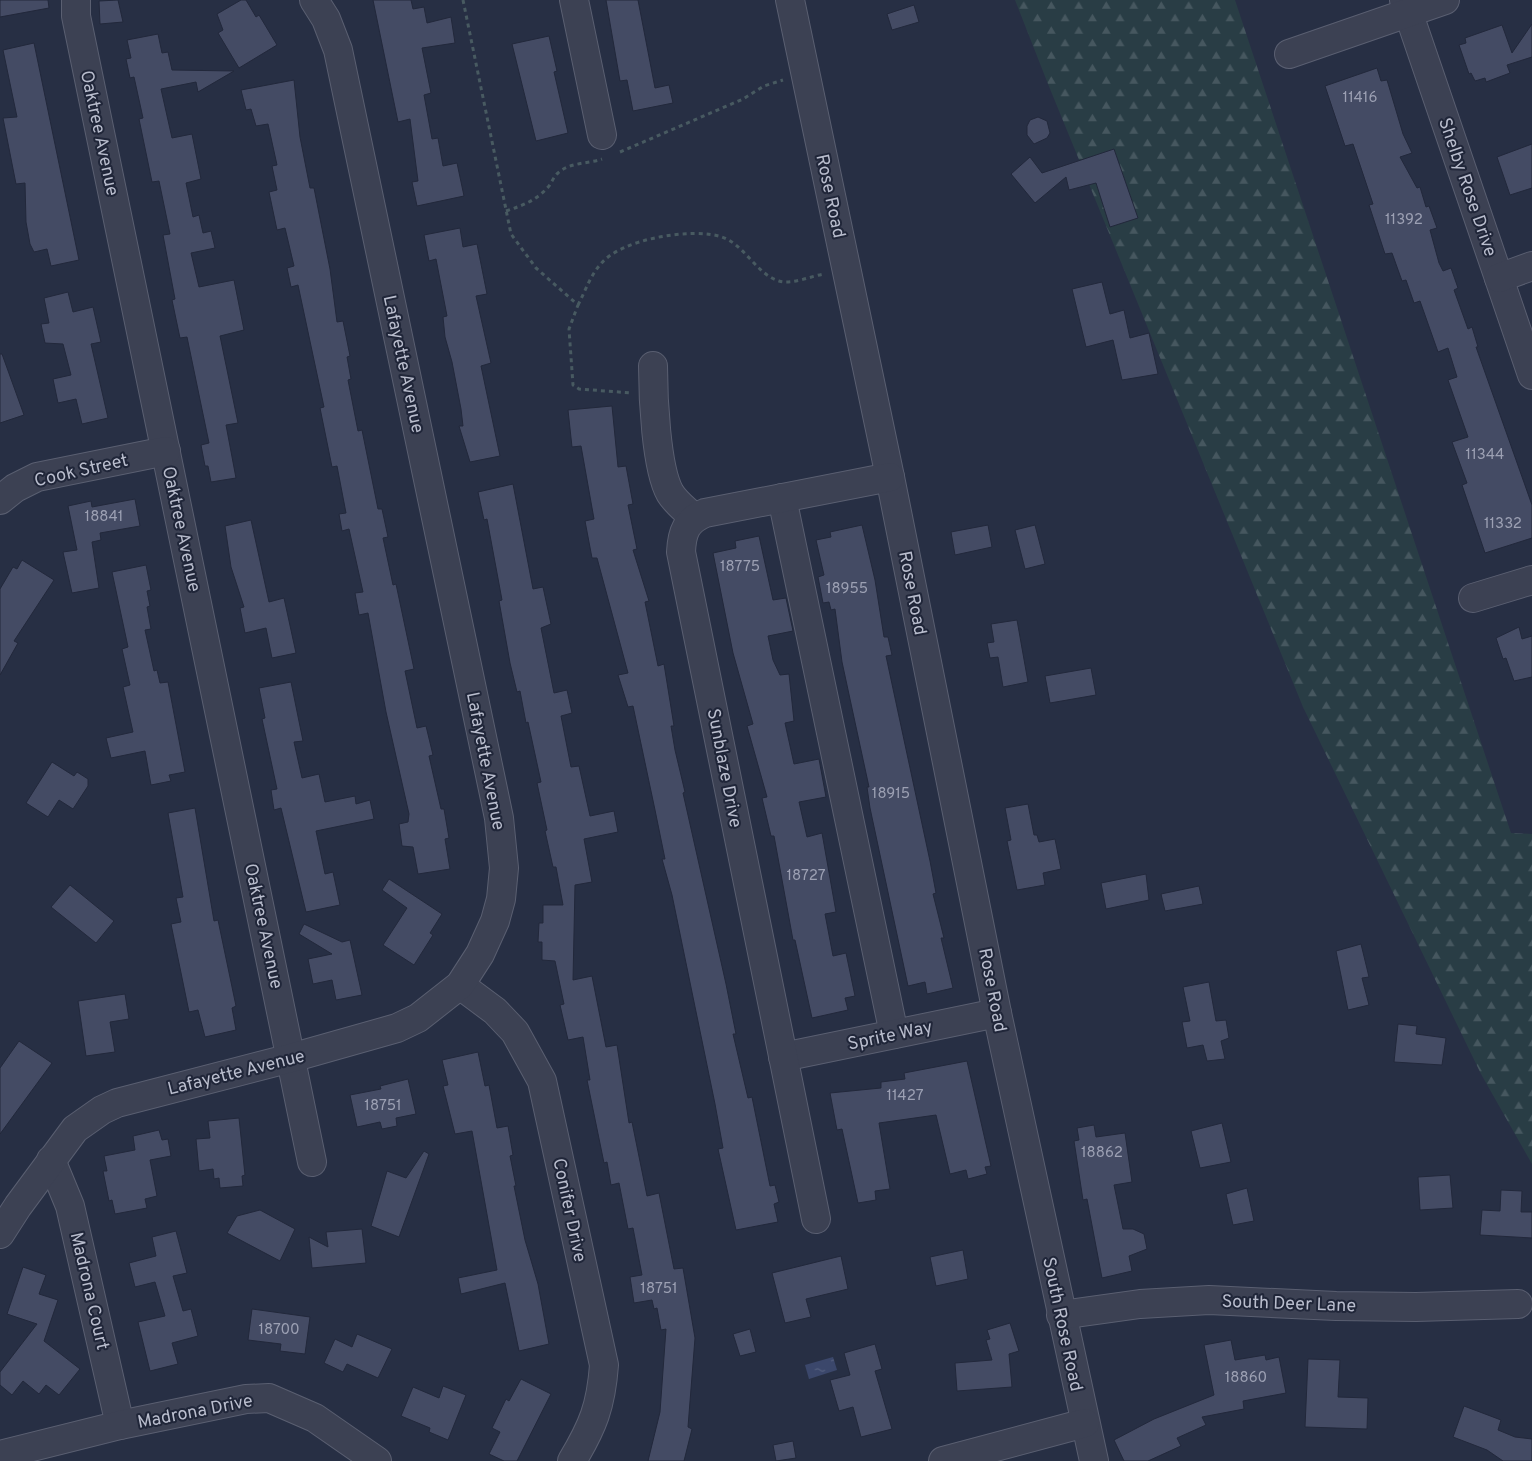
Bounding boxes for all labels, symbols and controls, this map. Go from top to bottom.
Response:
street label: Oaktree Avenue [74,68,123,198]
house number: 11416 [1343,89,1377,108]
street label: Shelby Rose Drive [1432,115,1501,260]
street label: Rose Road [809,152,850,240]
house number: 11392 [1385,211,1423,230]
street label: Lafayette Avenue [377,293,428,435]
house number: 11344 [1466,446,1504,465]
street label: Cook Street [32,450,130,493]
street label: Oaktree Avenue [156,464,205,594]
house number: 18841 [85,508,123,527]
house number: 11332 [1484,515,1522,534]
street label: Rose Road [892,549,931,637]
house number: 18775 [720,558,760,577]
house number: 18955 [826,580,868,599]
street label: Lafayette Avenue [460,690,509,832]
street label: Sunblaze Drive [701,707,746,830]
house number: 18915 [872,785,910,804]
street label: Oaktree Avenue [238,861,287,991]
house number: 18727 [786,867,826,886]
street label: Rose Road [972,946,1011,1034]
street label: Sprite Way [846,1016,935,1057]
street label: Lafayette Avenue [165,1045,307,1102]
house number: 11427 [886,1087,924,1106]
house number: 18751 [364,1097,402,1116]
house number: 18862 [1081,1144,1123,1163]
street label: Conifer Drive [546,1156,591,1264]
street label: Madrona Court [64,1230,113,1353]
street label: South Rose Road [1036,1255,1087,1394]
house number: 18751 [640,1280,678,1299]
street label: South Deer Lane [1221,1291,1357,1318]
house number: 18700 [258,1321,300,1340]
house number: 18860 [1225,1369,1267,1388]
street label: Madrona Drive [136,1390,255,1435]

